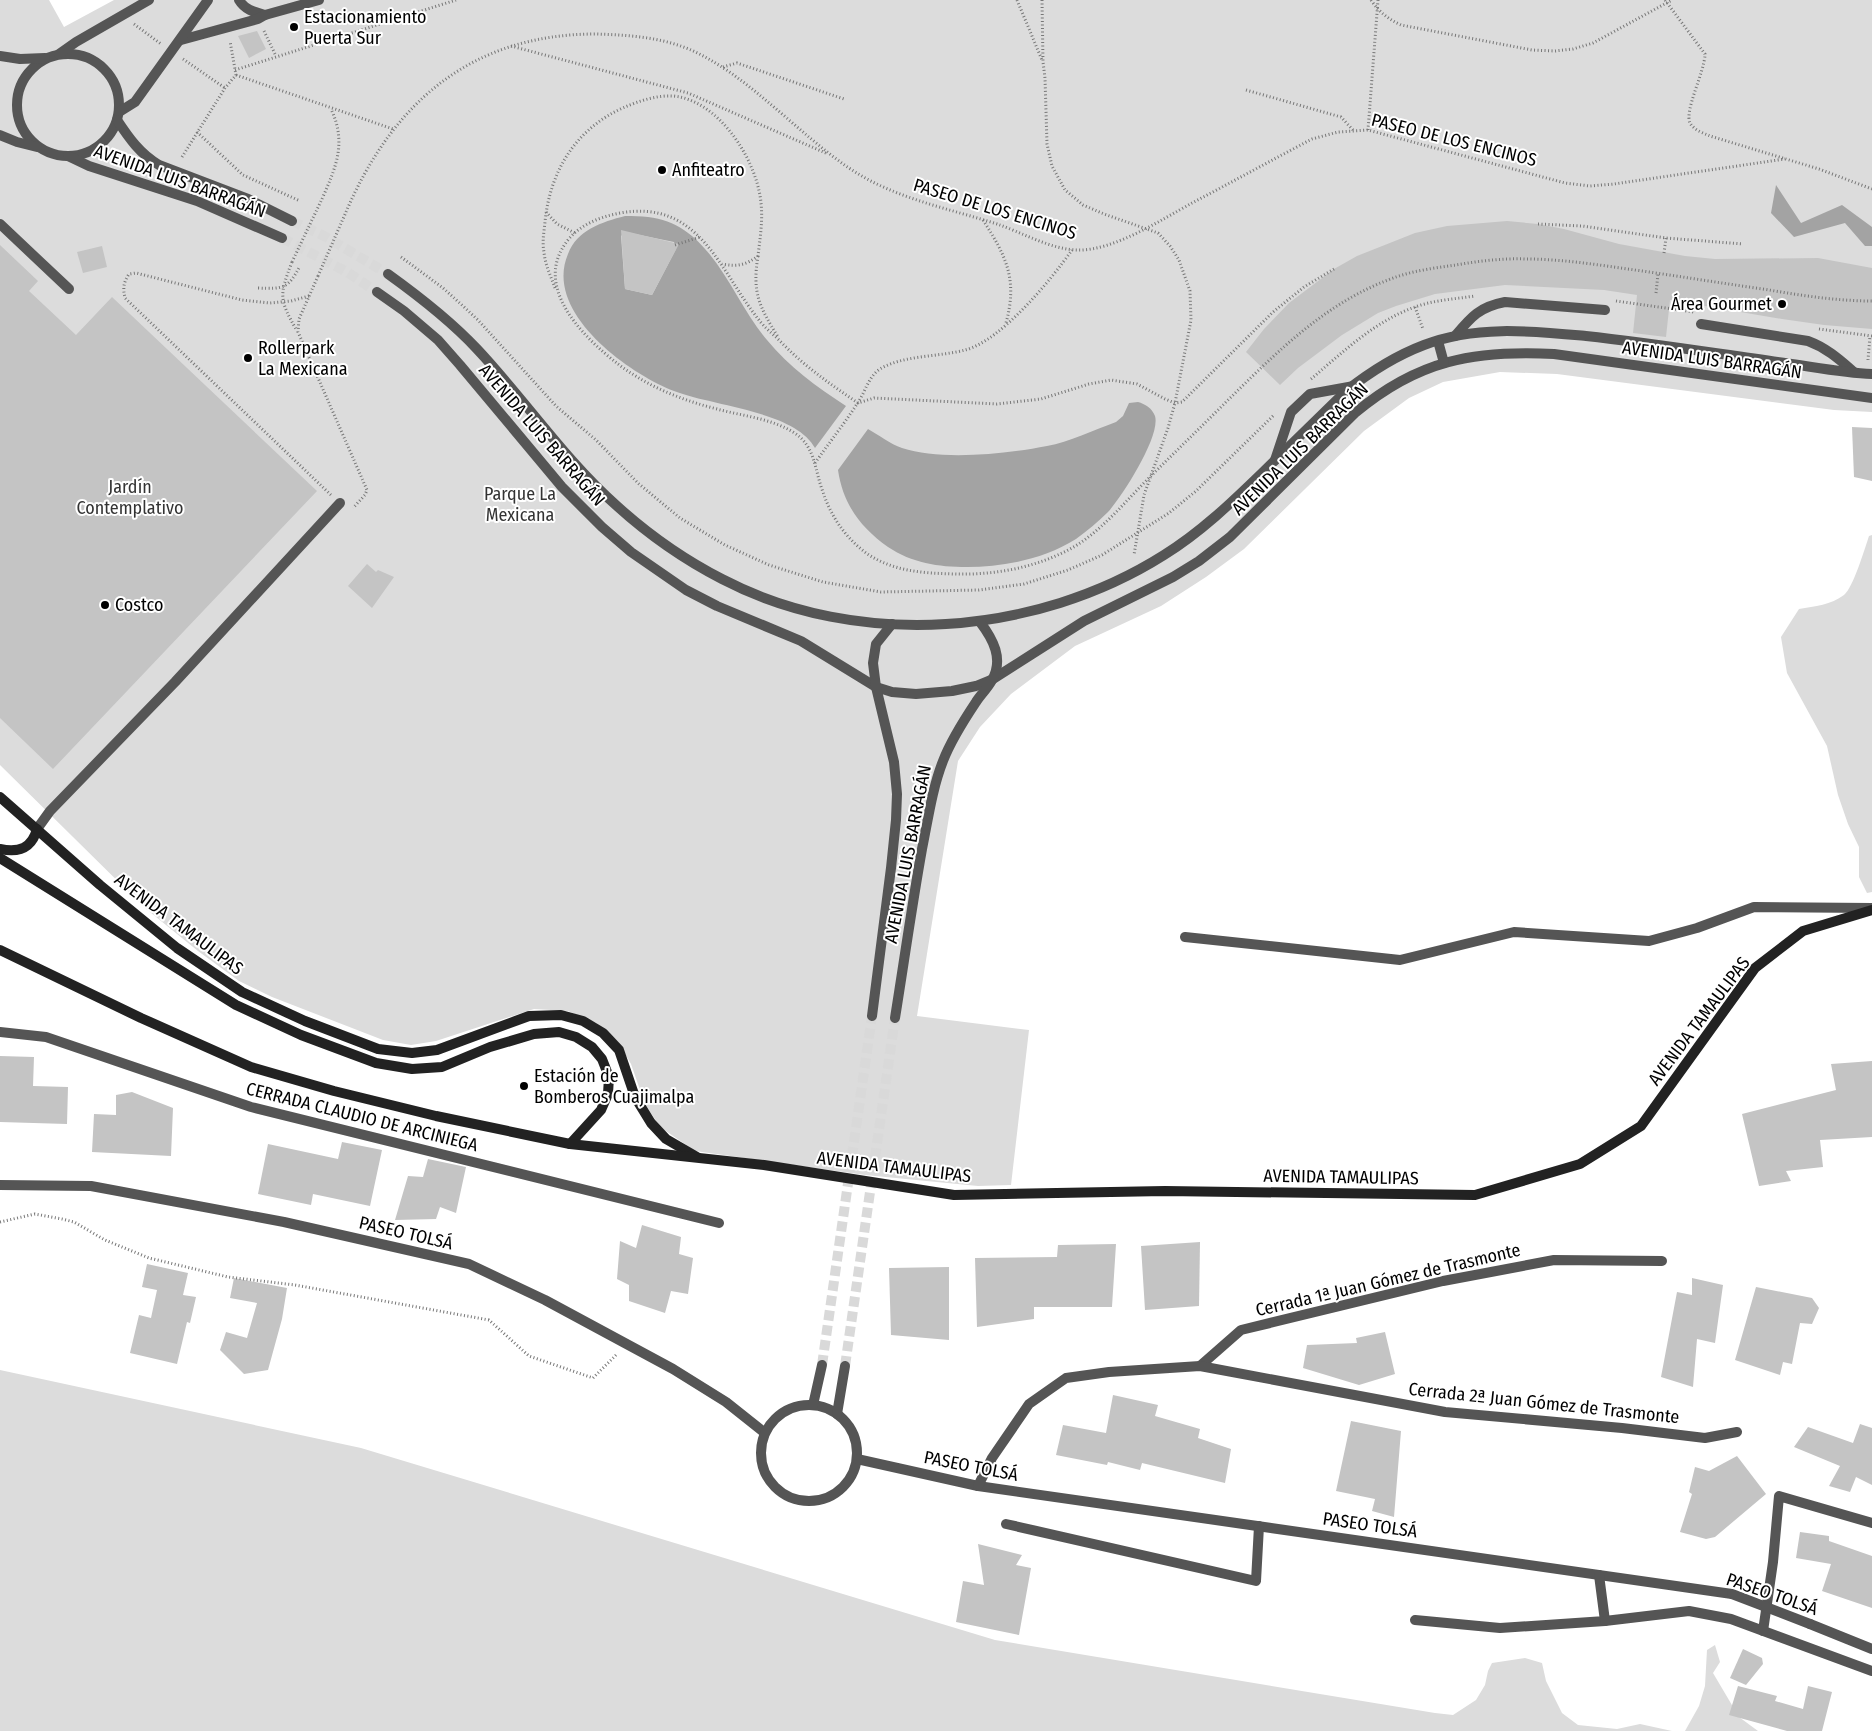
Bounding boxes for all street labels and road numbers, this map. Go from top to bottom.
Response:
street label: PASEO DE LOS ENCINOS [1369,109,1539,171]
street label: AVENIDA LUIS BARRAGÁN [91,139,269,222]
street label: PASEO DE LOS ENCINOS [911,174,1079,244]
street label: AVENIDA LUIS BARRAGÁN [1621,335,1803,384]
street label: AVENIDA LUIS BARRAGÁN [474,359,611,511]
street label: AVENIDA LUIS BARRAGÁN [1226,377,1373,520]
street label: AVENIDA LUIS BARRAGÁN [879,763,936,945]
street label: AVENIDA TAMAULIPAS [110,868,248,980]
street label: AVENIDA TAMAULIPAS [1643,952,1755,1090]
street label: CERRADA CLAUDIO DE ARCINIEGA [244,1078,481,1157]
street label: AVENIDA TAMAULIPAS [816,1147,973,1187]
street label: AVENIDA TAMAULIPAS [1263,1165,1419,1189]
street label: PASEO TOLSÁ [357,1211,456,1255]
street label: Cerrada 1ª Juan Gómez de Trasmonte [1253,1239,1523,1321]
street label: Cerrada 2ª Juan Gómez de Trasmonte [1408,1378,1681,1428]
street label: PASEO TOLSÁ [922,1445,1021,1486]
street label: PASEO TOLSÁ [1321,1506,1419,1543]
street label: PASEO TOLSÁ [1723,1567,1822,1620]

